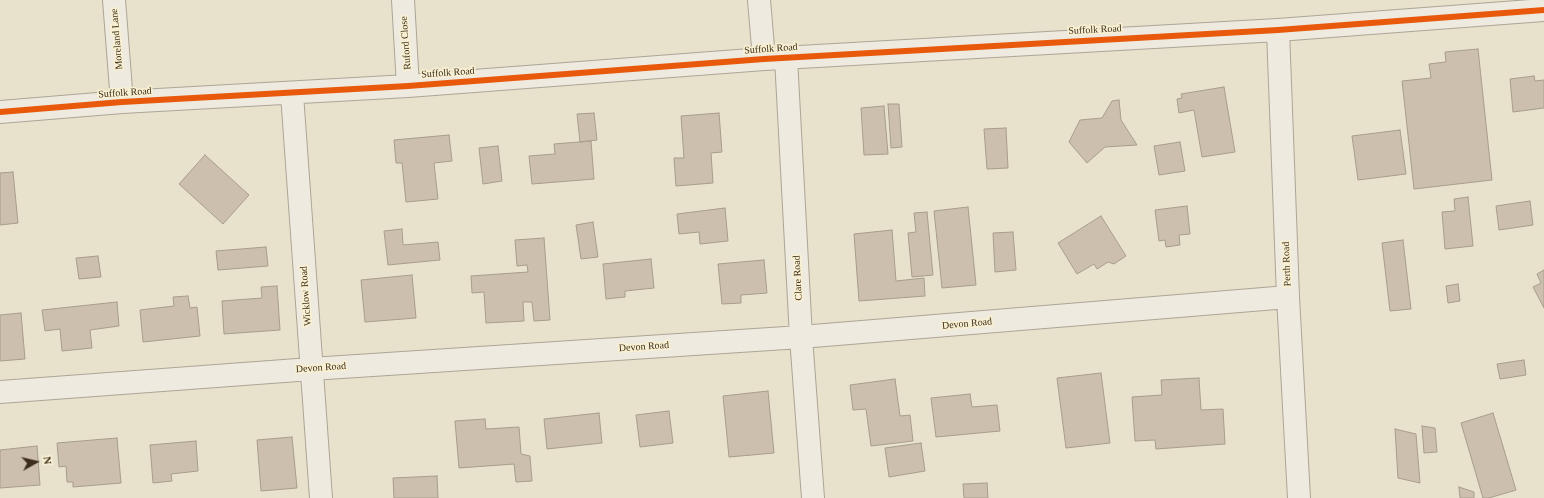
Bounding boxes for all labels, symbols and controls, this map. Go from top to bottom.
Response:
street label: Moreland Lane [108,8,126,70]
street label: Ruford Close [398,16,414,70]
street label: Suffolk Road [1068,23,1122,37]
street label: Suffolk Road [744,41,798,57]
street label: Suffolk Road [421,65,475,81]
street label: Suffolk Road [98,85,152,101]
street label: Perth Road [1280,241,1294,287]
street label: Clare Road [791,255,805,301]
street label: Wicklow Road [298,266,314,326]
street label: Devon Road [941,316,993,332]
street label: Devon Road [619,339,669,355]
street label: Devon Road [296,360,346,376]
north arrow [16,442,56,482]
text: N [41,456,54,465]

